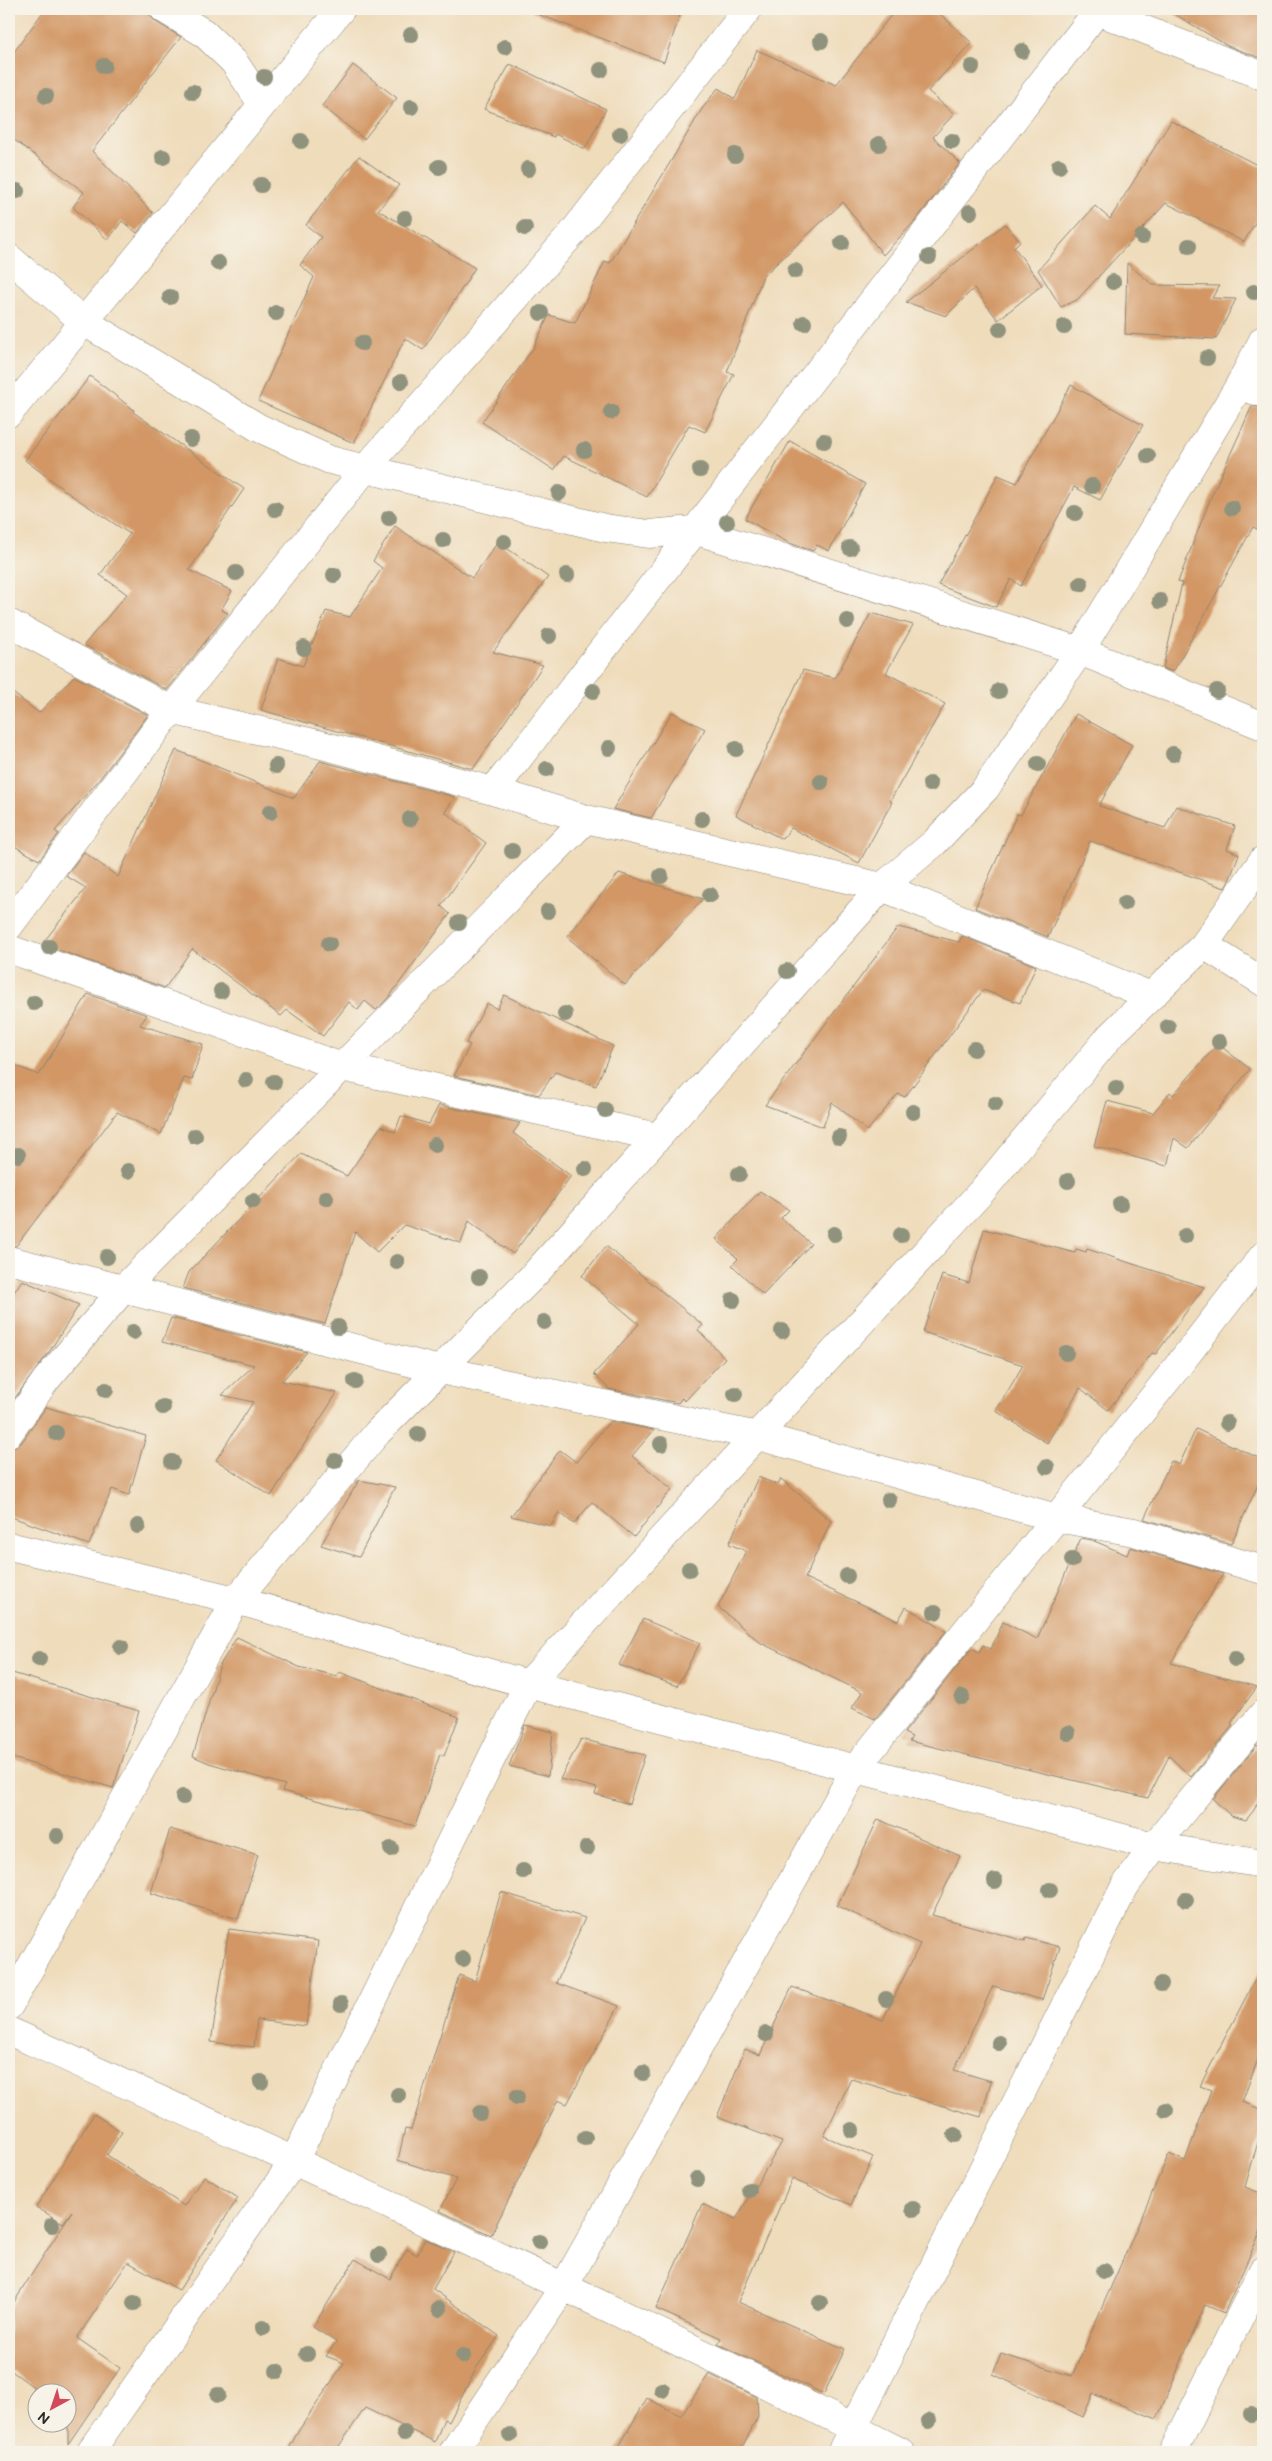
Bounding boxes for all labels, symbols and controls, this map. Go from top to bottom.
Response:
north arrow [28,2384,78,2434]
text: N [34,2408,53,2427]

